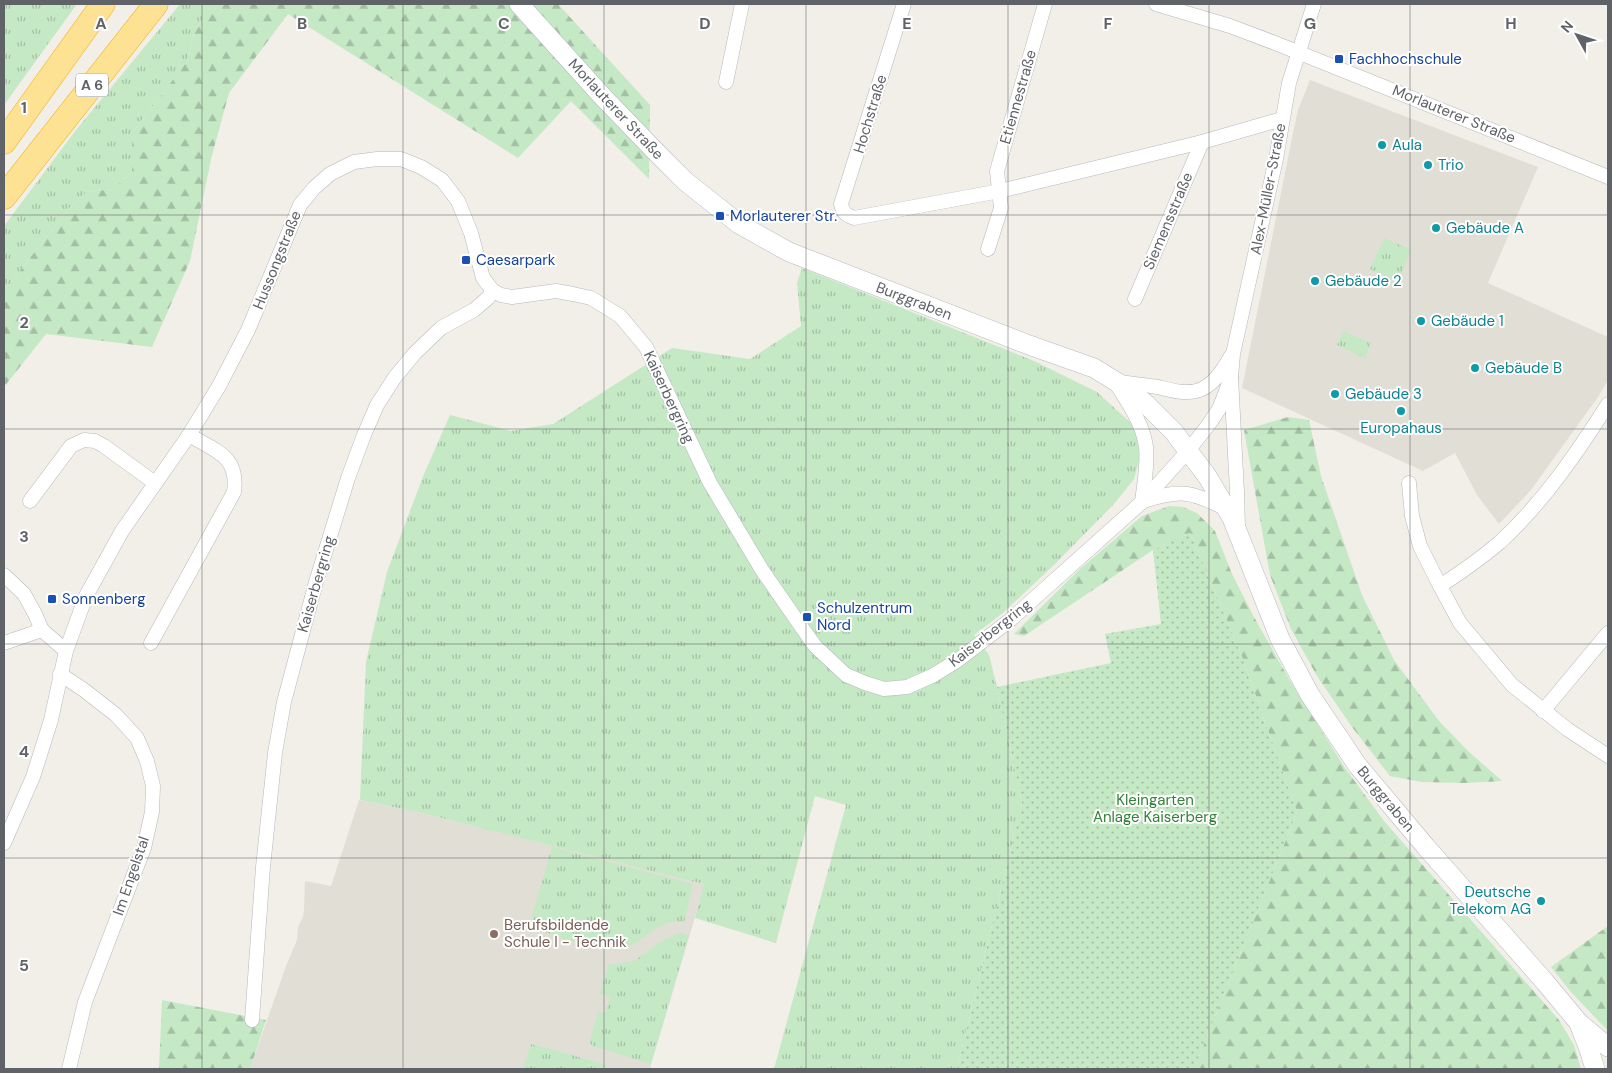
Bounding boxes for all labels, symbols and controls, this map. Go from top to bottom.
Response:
north arrow [1552,10,1602,60]
text: A [95,13,107,34]
text: B [297,13,307,34]
text: C [498,13,510,34]
text: D [699,13,711,34]
text: E [902,13,912,34]
text: F [1104,13,1113,34]
text: G [1304,13,1316,34]
text: H [1505,13,1517,34]
text: N [1557,17,1577,36]
street label: Etiennestraße [995,48,1041,146]
place label: Fachhochschule [1349,49,1462,69]
marker: Fachhochschule [1333,53,1345,65]
street label: Morlauterer Straße [564,54,668,164]
street label: Hochstraße [849,72,891,156]
road number: A 6 [76,74,108,96]
street label: Morlauterer Straße [1389,80,1519,148]
text: 1 [21,97,27,118]
street label: Alex-Müller-Straße [1245,121,1291,257]
place label: Aula [1392,135,1422,155]
marker: Aula [1376,139,1388,151]
place label: Trio [1438,155,1464,175]
marker: Trio [1422,159,1434,171]
street label: Siemensstraße [1139,169,1197,273]
place label: Morlauterer Str. [730,206,837,226]
street label: Hussongstraße [248,208,306,312]
marker: Morlauterer Str. [714,210,726,222]
place label: Gebäude A [1446,218,1524,238]
marker: Gebäude A [1430,222,1442,234]
place label: Caesarpark [476,250,556,270]
marker: Caesarpark [460,254,472,266]
place label: Gebäude 2 [1325,271,1402,291]
marker: Gebäude 2 [1309,275,1321,287]
street label: Burggraben [873,277,955,325]
place label: Gebäude 1 [1431,311,1504,331]
text: 2 [19,312,29,333]
marker: Gebäude 1 [1415,315,1427,327]
street label: Kaiserbergring [639,348,699,446]
place label: Gebäude B [1485,358,1562,378]
marker: Gebäude B [1469,362,1481,374]
place label: Gebäude 3 [1345,384,1422,404]
marker: Gebäude 3 [1329,388,1341,400]
marker: Europahaus [1395,405,1407,417]
place label: Europahaus [1360,418,1442,438]
text: 3 [19,526,29,547]
street label: Kaiserbergring [293,533,339,635]
place label: Sonnenberg [62,589,146,609]
marker: Sonnenberg [46,593,58,605]
street label: Kaiserbergring [945,594,1035,672]
place label: Schulzentrum Nord [817,598,912,635]
marker: Schulzentrum Nord [801,611,813,623]
text: 4 [19,741,29,762]
street label: Burggraben [1353,762,1419,836]
park label: Kleingarten Anlage Kaiserberg [1093,790,1217,827]
street label: Im Engelstal [108,834,154,918]
place label: Deutsche Telekom AG [1450,882,1531,919]
marker: Deutsche Telekom AG [1535,895,1547,907]
place label: Berufsbildende Schule I - Technik [504,915,627,952]
marker: Berufsbildende Schule I - Technik [488,928,500,940]
text: 5 [19,955,29,976]

